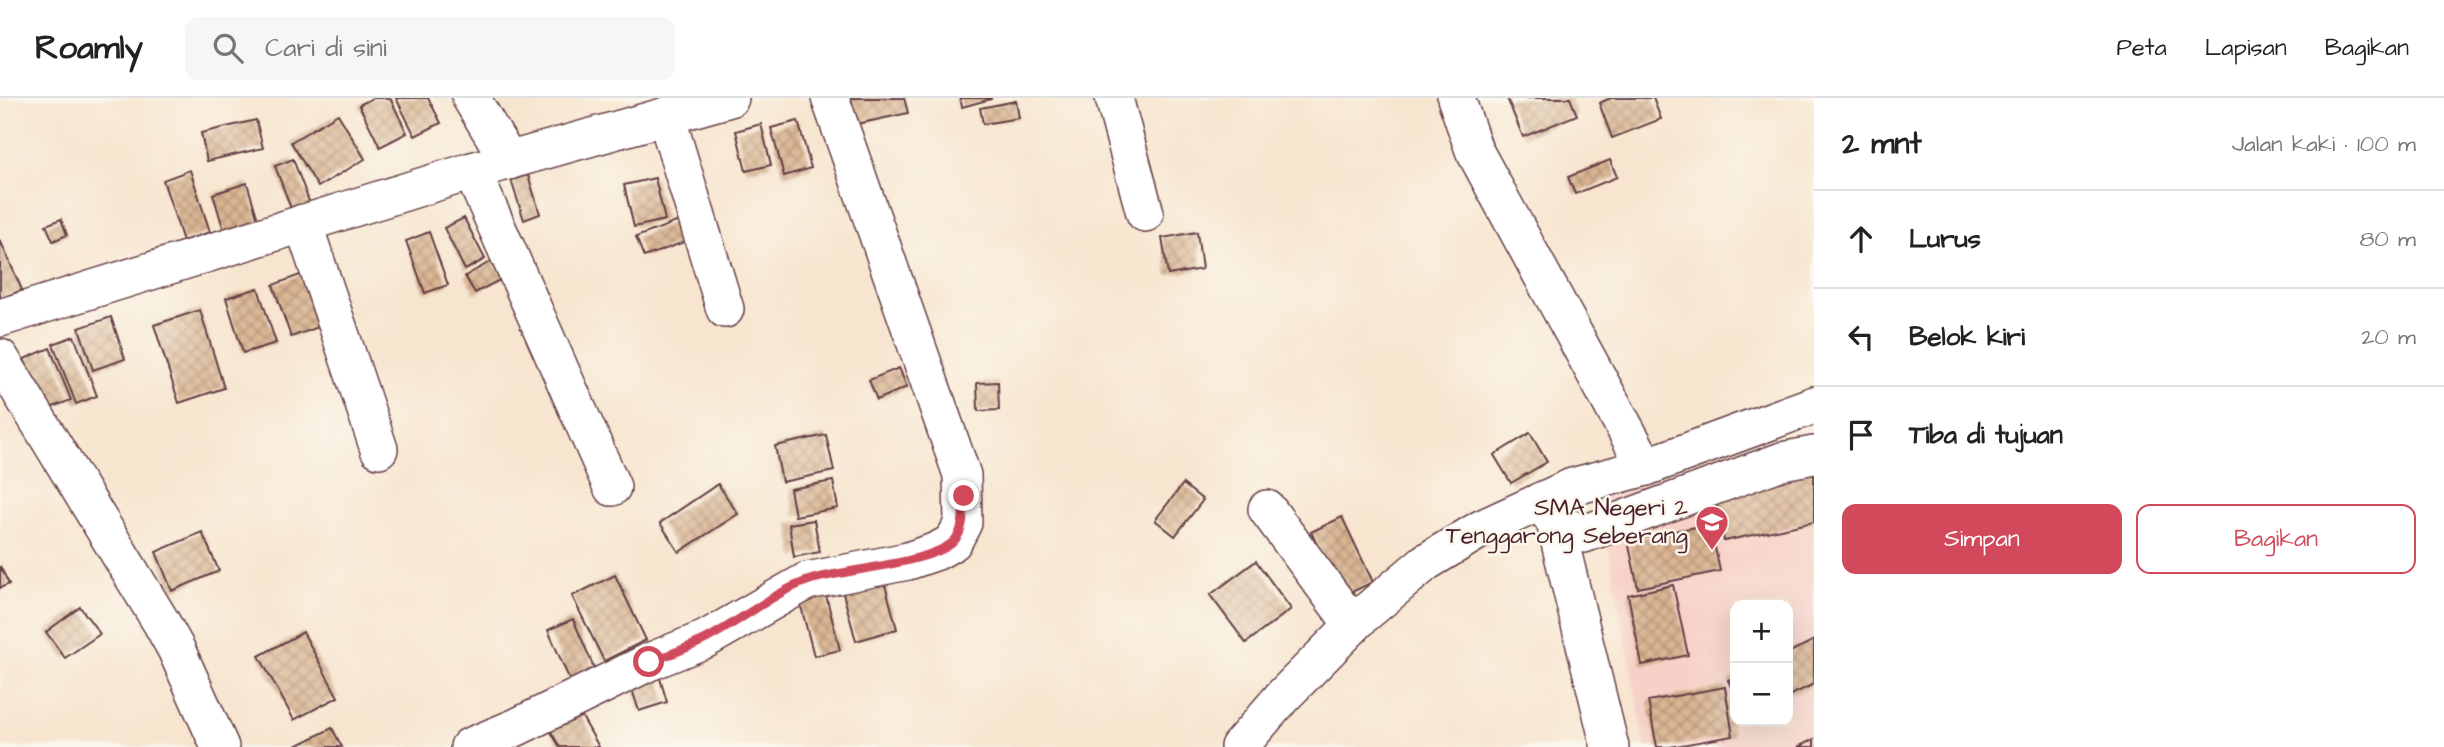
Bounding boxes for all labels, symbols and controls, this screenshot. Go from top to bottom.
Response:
search box [185,17,675,80]
text: Roamly [35,25,143,71]
icon: search [209,29,247,67]
text: Cari di sini [265,30,387,66]
text: Peta [2116,31,2167,65]
text: Lapisan [2205,31,2287,65]
text: Bagikan [2325,31,2409,65]
text: 2 mnt [1842,123,1922,165]
text: Jalan kaki · 100 m [2232,128,2416,160]
icon: ahead [1842,220,1880,258]
text: Lurus [1909,221,1981,257]
text: 80 m [2359,223,2416,255]
icon: left [1842,318,1880,356]
text: Belok kiri [1909,319,2025,355]
text: 20 m [2361,321,2416,353]
icon: arrive [1842,416,1880,454]
text: Tiba di tujuan [1909,417,2063,453]
route end [948,480,979,511]
place label: SMA Negeri 2 Tenggarong Seberang [1446,491,1688,554]
school or university icon: SMA Negeri 2 Tenggarong Seberang [1693,503,1731,552]
button: Simpan [1842,504,2122,574]
button: Bagikan [2136,504,2416,574]
map controls [1730,600,1793,726]
button: + [1730,600,1793,663]
route start [633,646,664,677]
button: − [1730,663,1793,726]

